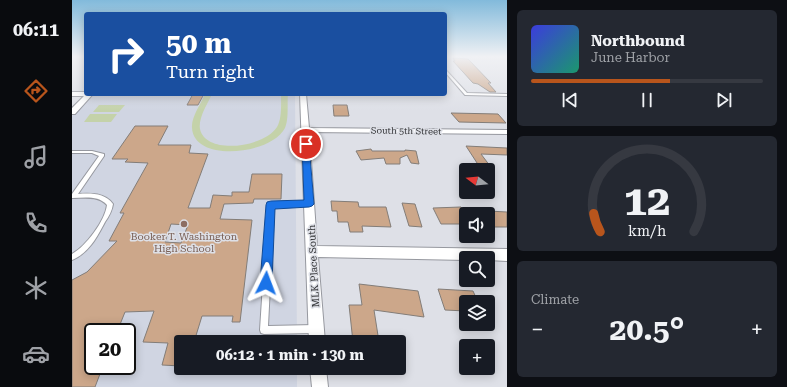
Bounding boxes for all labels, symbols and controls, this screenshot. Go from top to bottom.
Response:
text: 06:11 [13,19,59,40]
text: 50 m [166,27,231,60]
icon: right [100,28,152,80]
text: Northbound [591,32,685,50]
text: June Harbor [591,50,670,65]
text: Turn right [166,61,254,82]
icon: directions [22,77,50,105]
icon: previous [559,89,581,111]
icon: pause [636,89,658,111]
icon: next [713,89,735,111]
street label: South 5th Street [371,125,442,137]
pin [289,127,323,161]
icon: arrive [295,133,317,155]
icon: music [22,143,50,171]
north arrow [459,163,495,199]
map controls [459,163,495,375]
text: 12 [624,175,670,224]
button: sound [459,207,495,243]
icon: phone [22,209,50,237]
marker: Booker T. Washington High School [179,219,189,229]
text: km/h [628,222,666,238]
street label: MLK Place South [306,224,321,308]
place label: Booker T. Washington High School [131,231,238,254]
button: search [459,251,495,287]
position arrow [245,262,287,304]
icon: climate [22,274,50,302]
text: Climate [531,292,579,307]
button: layers [459,295,495,331]
text: 20.5° [610,312,684,347]
text: − [531,317,543,342]
text: + [751,317,763,342]
speed limit sign: 20 [84,323,136,375]
button: + [459,339,495,375]
icon: car [22,340,50,368]
text: 06:12 · 1 min · 130 m [216,346,364,364]

